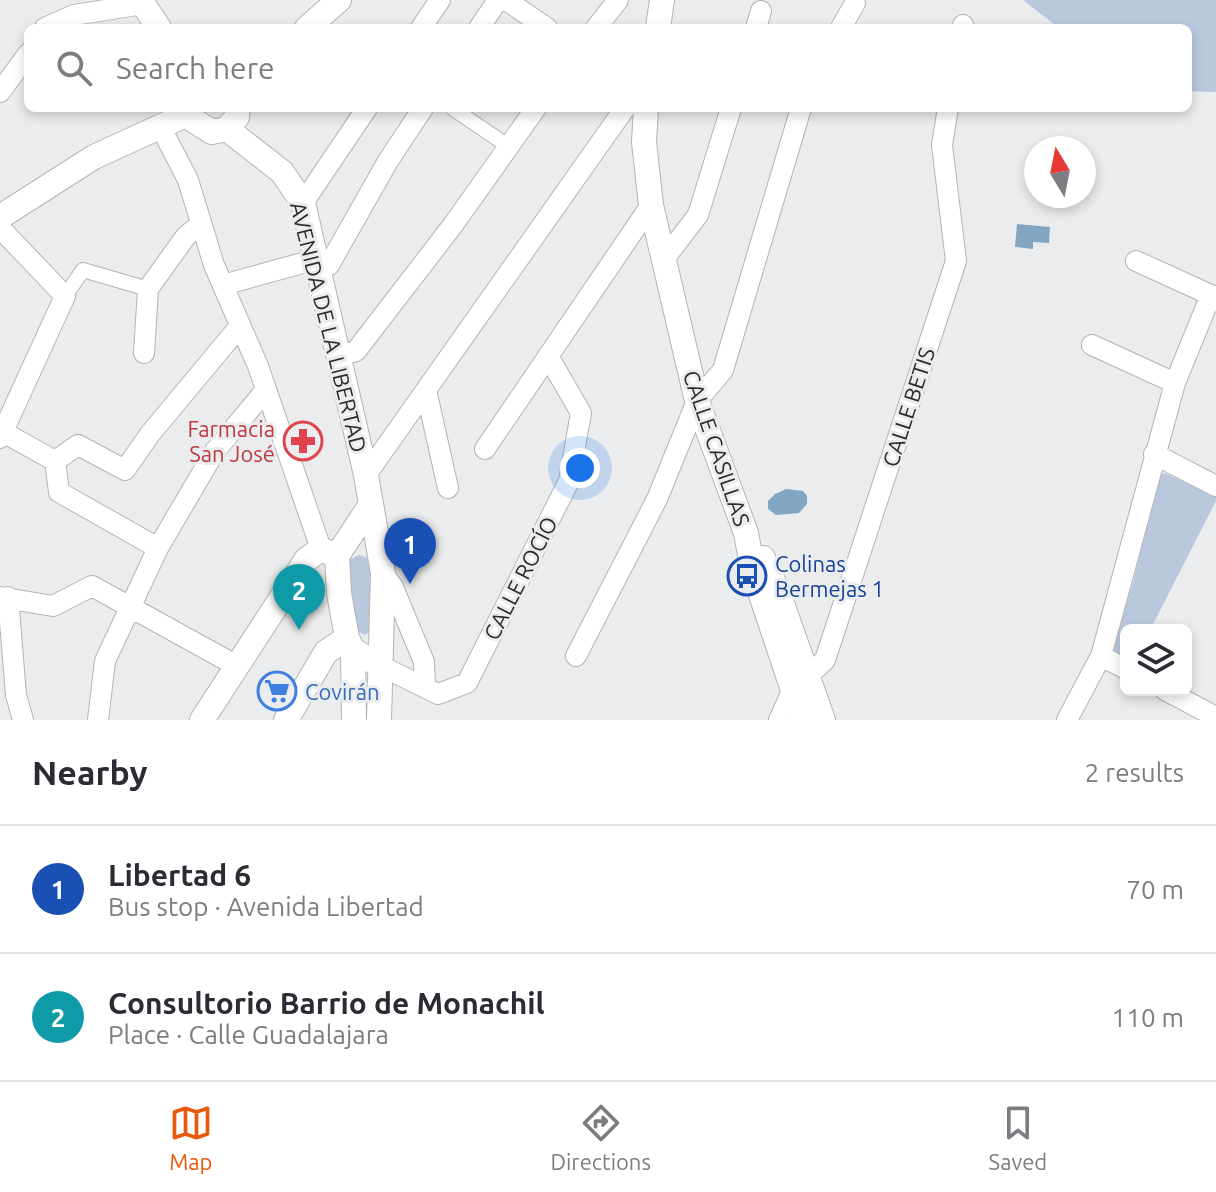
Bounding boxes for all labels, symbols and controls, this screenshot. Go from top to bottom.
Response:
search box [24,24,1192,112]
icon: search [52,46,96,90]
text: Search here [116,51,275,85]
north arrow [1024,136,1096,208]
street label: AVENIDA DE LA LIBERTAD [286,199,372,455]
street label: CALLE BETIS [877,344,939,470]
street label: CALLE CASILLAS [679,367,755,529]
place label: Farmacia San José [187,416,275,466]
pharmacy icon: Farmacia San José [282,420,324,462]
your location [560,448,600,488]
street label: CALLE ROCÍO [477,512,562,644]
pin: 1 [384,518,436,584]
place label: Colinas Bermejas 1 [775,551,884,601]
bus stop icon: Colinas Bermejas 1 [726,555,768,597]
pin: 2 [273,564,325,630]
map controls [1120,624,1192,696]
button: layers [1120,624,1192,696]
supermarket icon: Covirán [256,670,298,712]
place label: Covirán [305,679,380,704]
text: Nearby [32,753,147,791]
text: 2 results [1085,758,1184,787]
text: Libertad 6 [108,858,251,892]
text: 1 [51,875,65,904]
text: 70 m [1126,875,1184,904]
text: Bus stop · Avenida Libertad [108,892,424,921]
text: Consultorio Barrio de Monachil [108,986,545,1020]
text: 2 [51,1003,65,1032]
text: 110 m [1112,1003,1184,1032]
text: Place · Calle Guadalajara [108,1020,389,1049]
tab: Map [169,1101,213,1174]
tab: Directions [550,1101,651,1174]
tab: Saved [989,1101,1047,1174]

